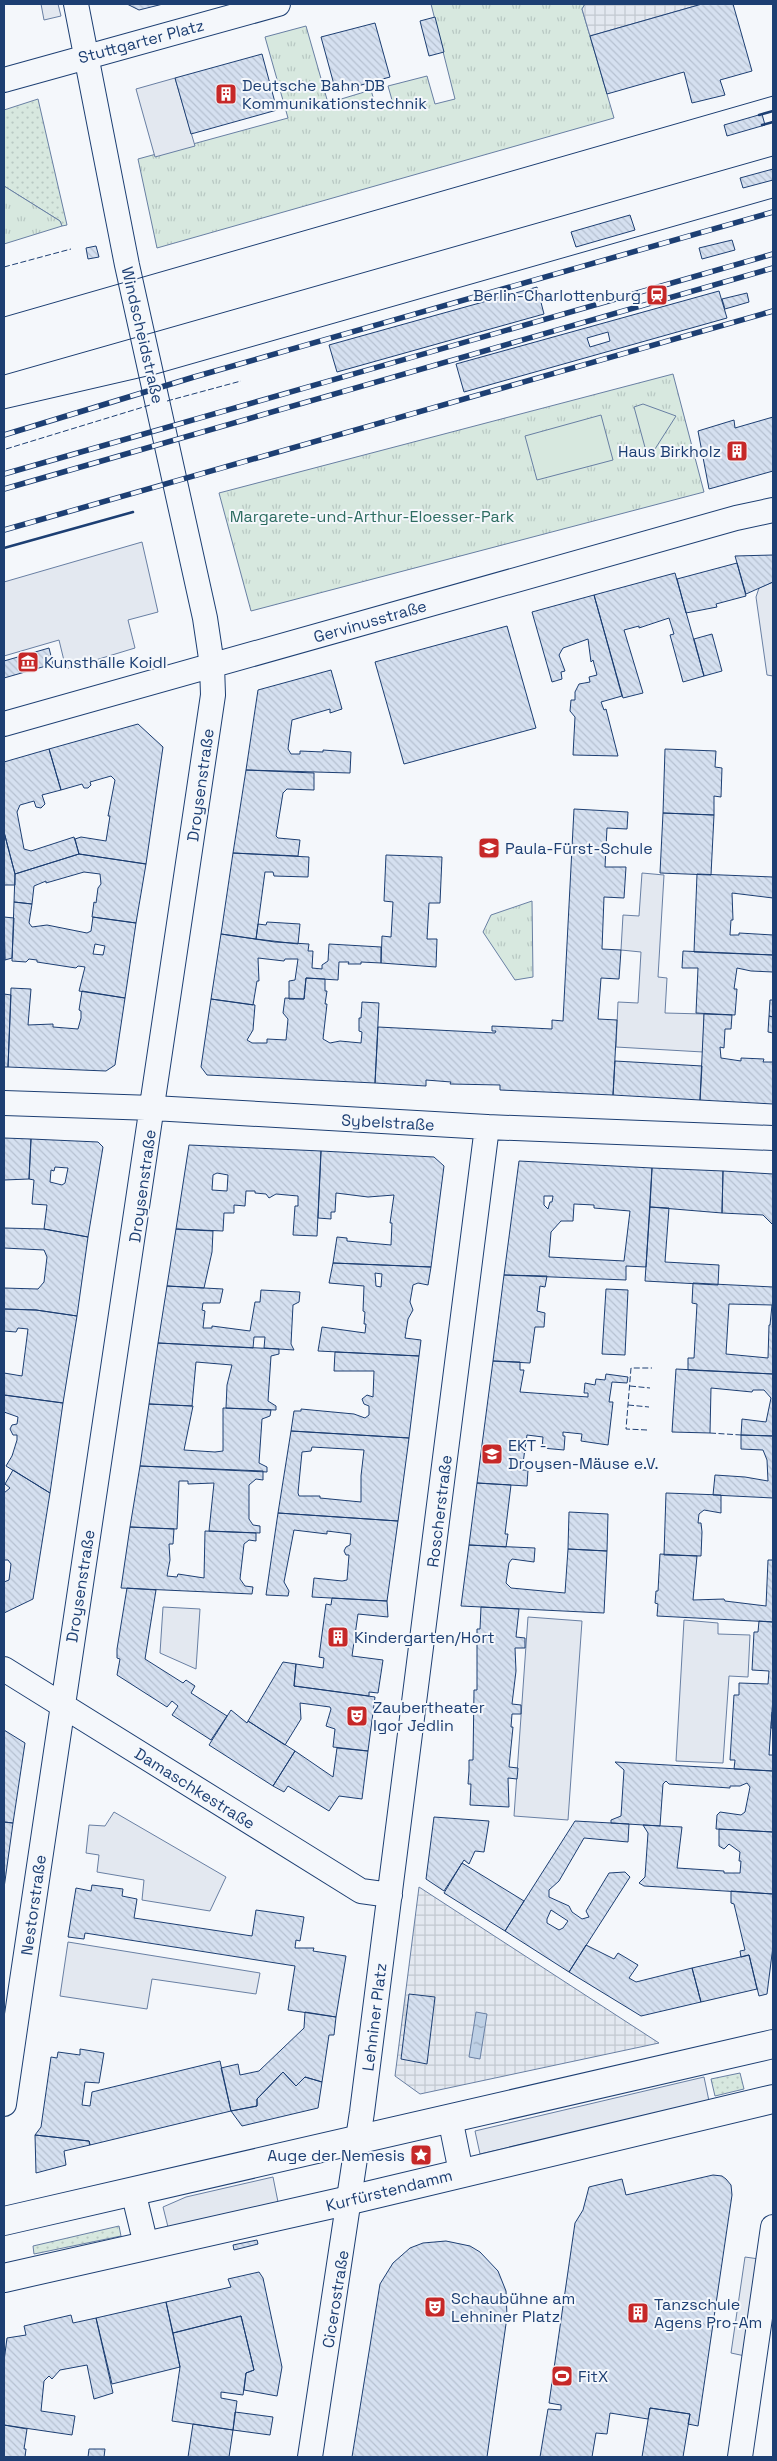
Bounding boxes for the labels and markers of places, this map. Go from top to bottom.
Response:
place label: Deutsche Bahn DB Kommunikationstechnik [242,75,427,114]
building icon: Deutsche Bahn DB Kommunikationstechnik [214,82,238,106]
station icon: Berlin-Charlottenburg [645,283,669,307]
place label: Berlin-Charlottenburg [473,285,641,306]
building icon: Haus Birkholz [725,439,749,463]
place label: Haus Birkholz [618,441,721,462]
museum icon: Kunsthalle Koidl [16,650,40,674]
place label: Kunsthalle Koidl [44,652,167,673]
school or university icon: Paula-Fürst-Schule [477,836,501,860]
place label: Paula-Fürst-Schule [505,838,653,859]
place label: EKT - Droysen-Mäuse e.V. [508,1435,659,1474]
school or university icon: EKT - Droysen-Mäuse e.V. [480,1442,504,1466]
building icon: Kindergarten/Hort [326,1625,350,1649]
place label: Kindergarten/Hort [354,1627,495,1648]
place label: Zaubertheater Igor Jedlin [373,1697,485,1736]
theatre icon: Zaubertheater Igor Jedlin [345,1704,369,1728]
place icon: Auge der Nemesis [409,2143,433,2167]
place label: Auge der Nemesis [267,2145,405,2166]
place label: Schaubühne am Lehniner Platz [451,2288,575,2327]
place label: Tanzschule Agens Pro-Am [654,2294,762,2333]
theatre icon: Schaubühne am Lehniner Platz [423,2295,447,2319]
building icon: Tanzschule Agens Pro-Am [626,2301,650,2325]
sports icon: FitX [550,2364,574,2388]
place label: FitX [578,2366,608,2387]

